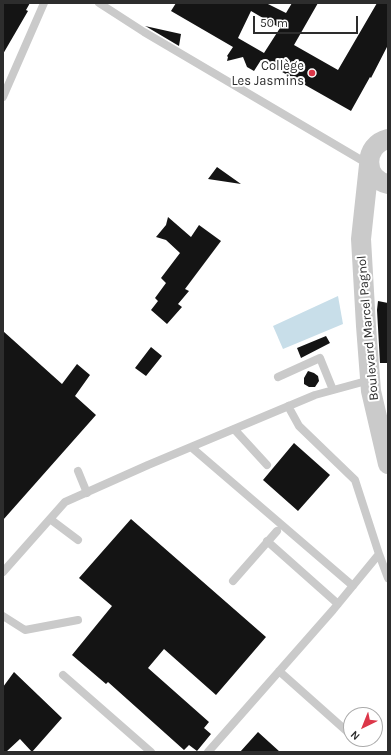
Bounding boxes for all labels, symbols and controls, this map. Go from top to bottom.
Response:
scale bar [255,8,360,34]
text: 50 m [260,16,288,30]
place label: Collège Les Jasmins [231,58,304,89]
marker: Collège Les Jasmins [307,68,317,78]
street label: Boulevard Marcel Pagnol [354,255,382,401]
north arrow [343,707,383,747]
text: N [348,728,362,743]

